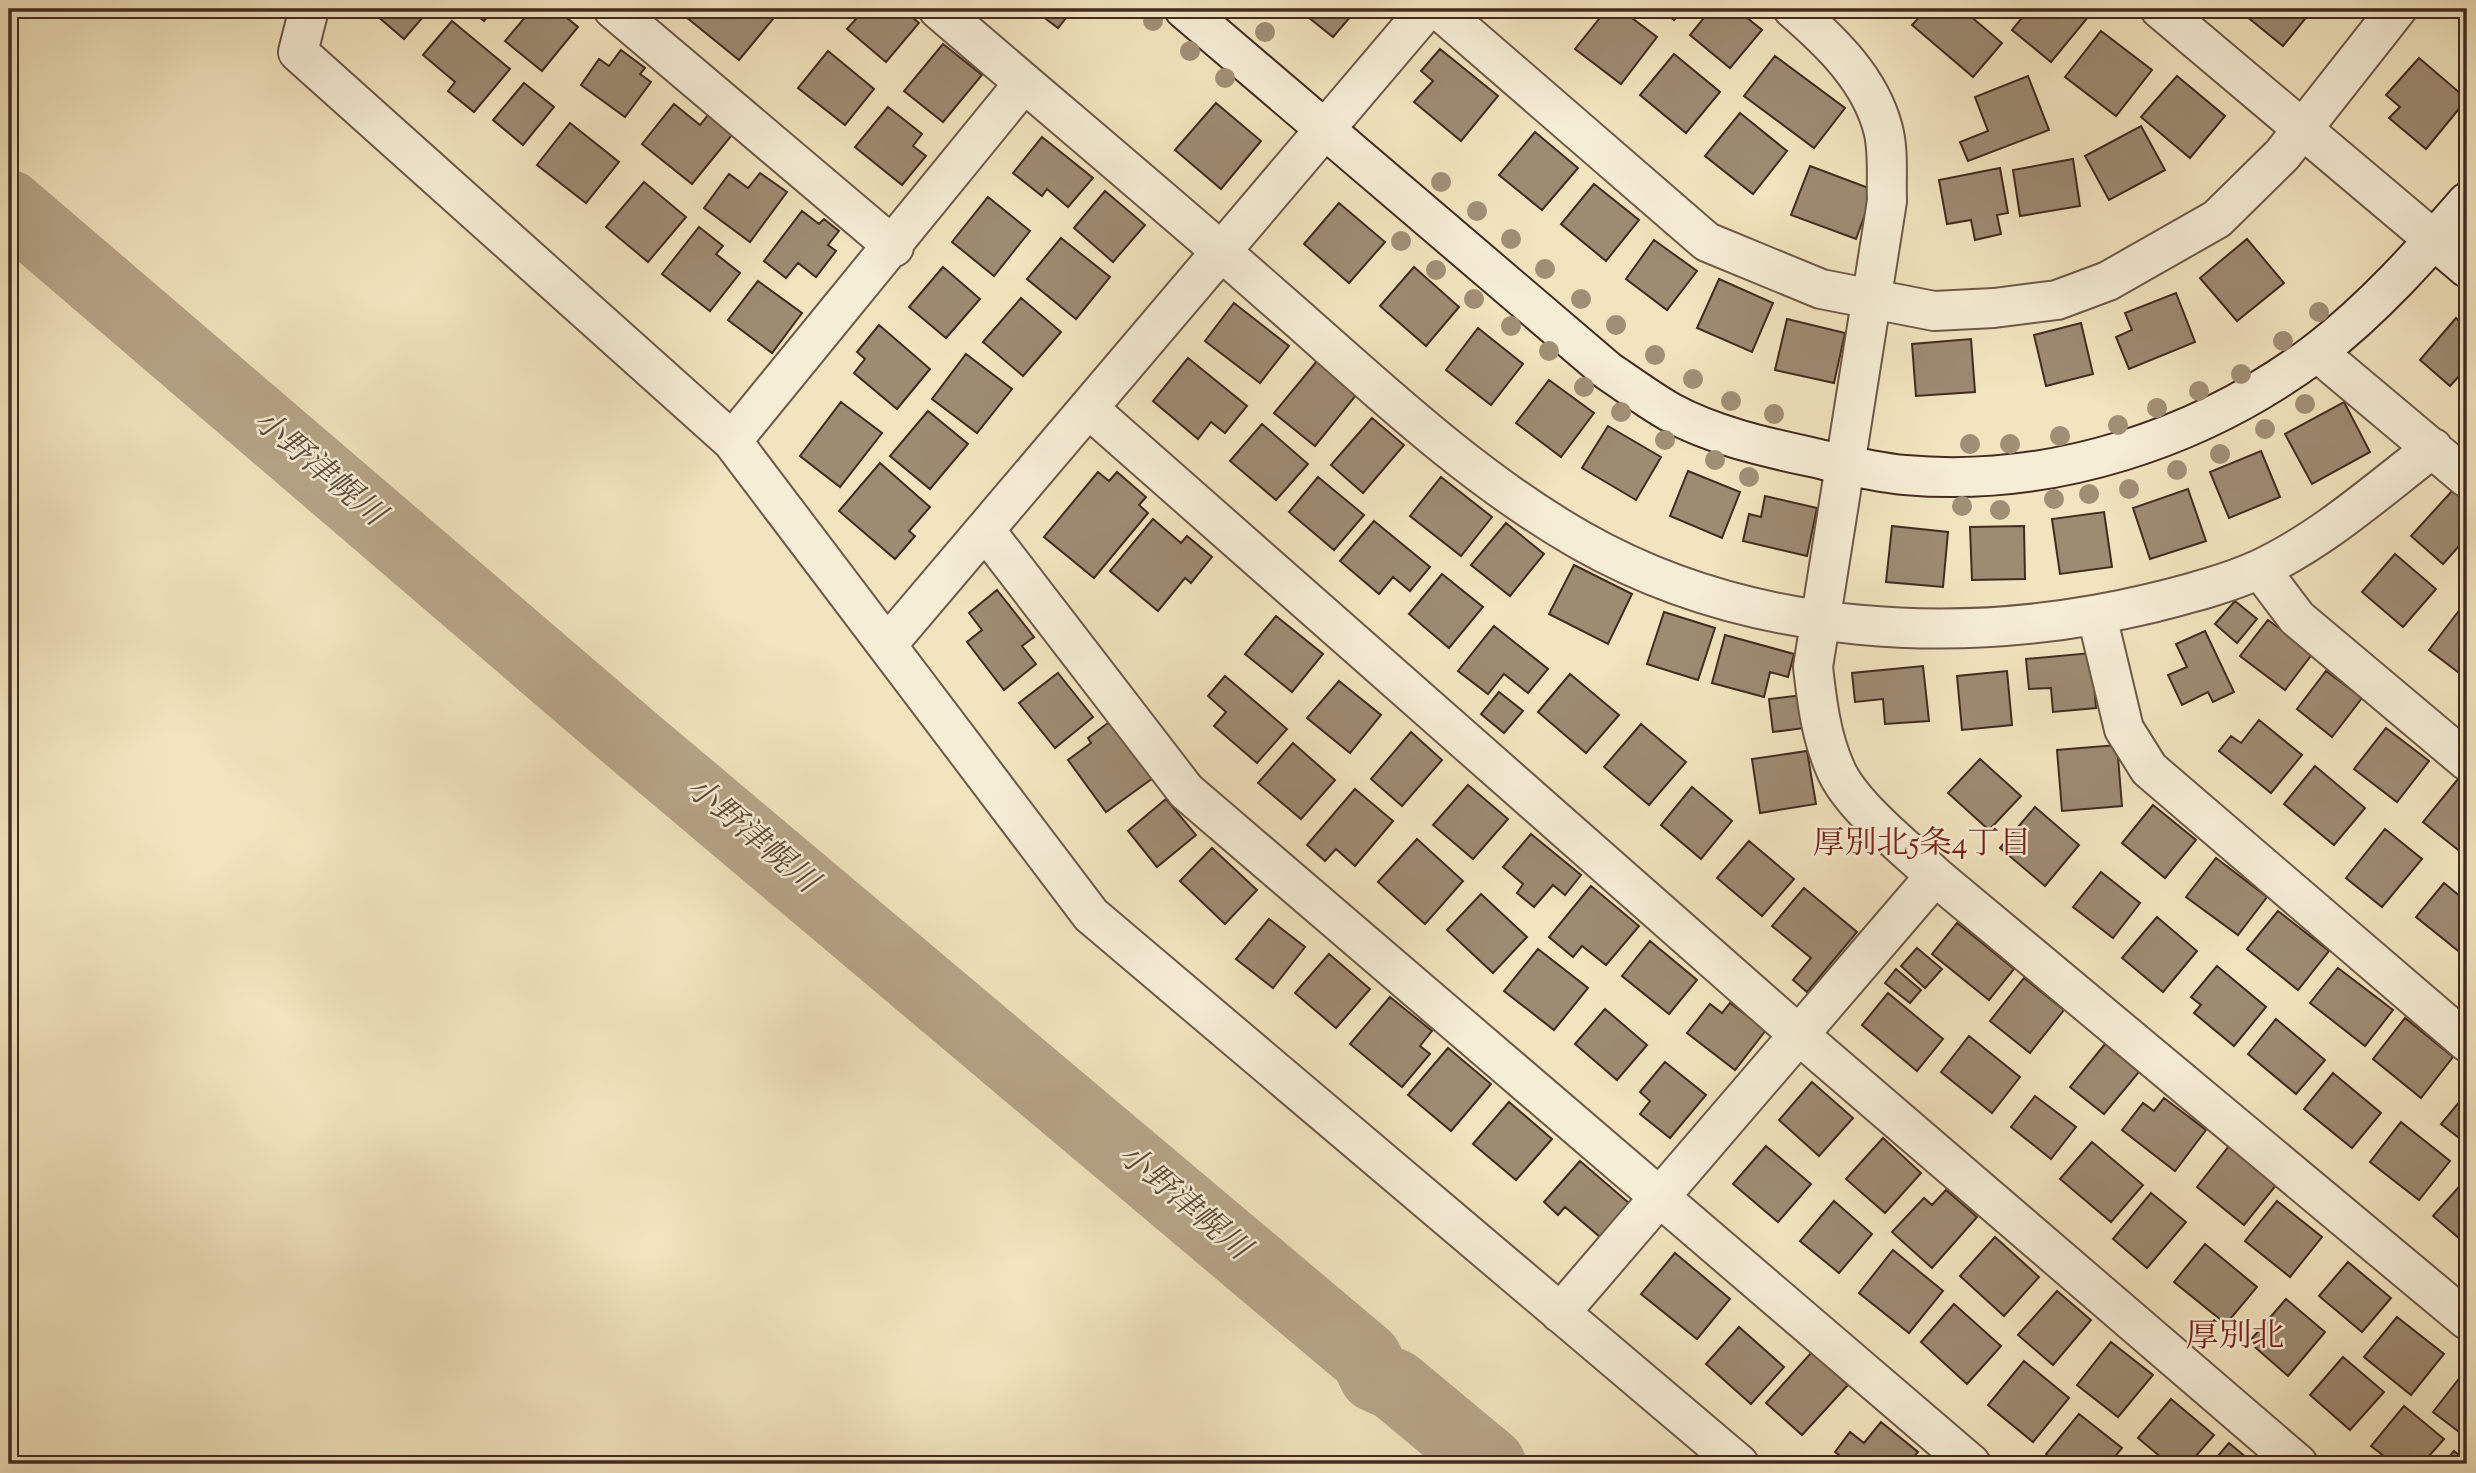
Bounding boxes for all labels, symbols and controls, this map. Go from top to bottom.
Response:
water label: 小野津幌川 [242,400,396,540]
water label: 小野津幌川 [675,767,829,907]
district label: 厚別北5条4丁目 [1812,822,2032,868]
water label: 小野津幌川 [1107,1134,1261,1274]
district label: 厚別北 [2186,1314,2285,1362]

